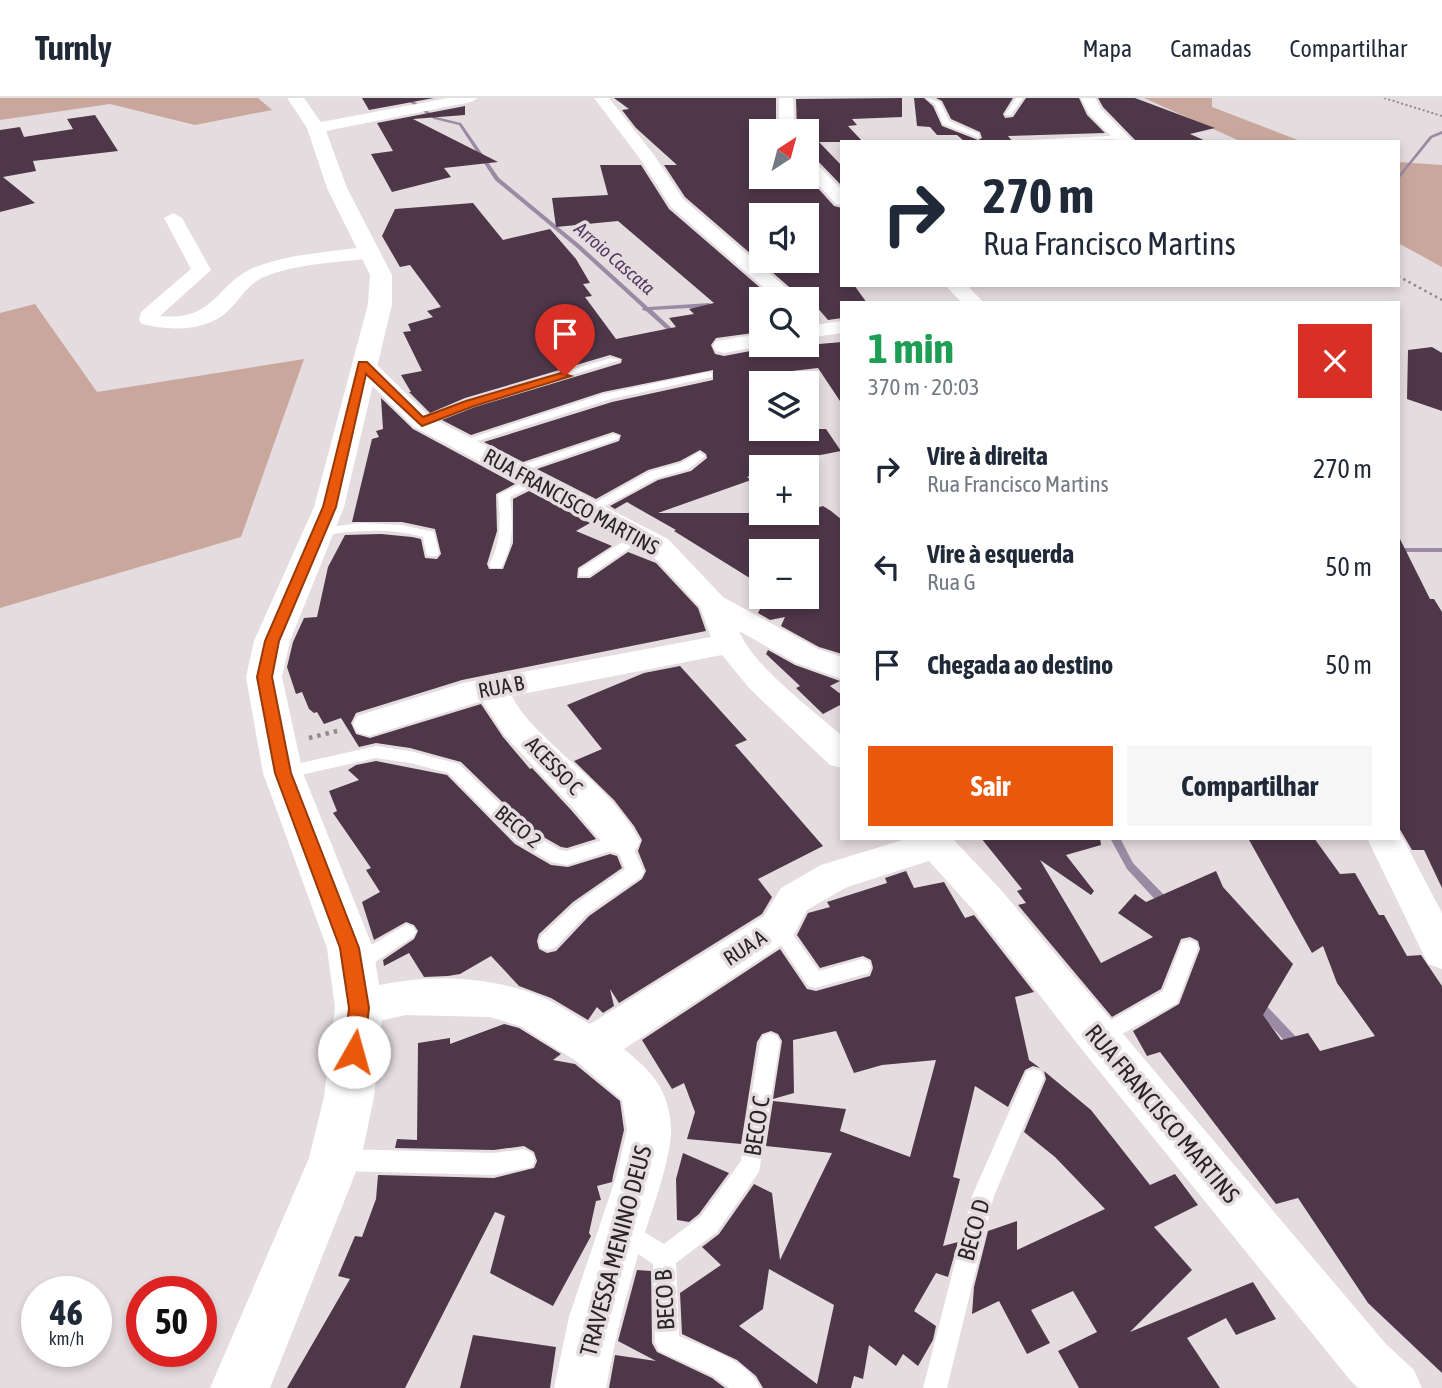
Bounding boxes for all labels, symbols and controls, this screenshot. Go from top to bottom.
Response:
text: Turnly [35,29,112,67]
text: Mapa [1082,35,1132,62]
text: Camadas [1170,35,1252,62]
text: Compartilhar [1290,35,1407,62]
north arrow [749,119,819,189]
map controls [749,119,819,609]
text: 270 m [983,167,1094,223]
icon: right [868,168,959,259]
button: sound [749,203,819,273]
water label: Arroio Cascata [570,217,660,299]
text: Rua Francisco Martins [983,225,1236,262]
button: search [749,287,819,357]
pin [535,304,595,376]
icon: arrive [546,315,584,353]
text: 1 min [868,324,954,372]
button: close [1298,324,1372,398]
button: layers [749,371,819,441]
text: 370 m · 20:03 [868,374,980,400]
text: Vire à direita [927,441,1048,471]
street label: RUA FRANCISCO MARTINS [480,443,663,559]
icon: right [868,450,906,488]
text: 270 m [1313,454,1372,484]
button: + [749,455,819,525]
text: Rua Francisco Martins [927,471,1109,497]
button: − [749,539,819,609]
text: Vire à esquerda [927,539,1074,569]
icon: left [868,548,906,586]
text: 50 m [1325,552,1372,582]
text: Rua G [927,569,976,595]
icon: arrive [868,646,906,684]
text: Chegada ao destino [927,650,1113,680]
text: 50 m [1325,650,1372,680]
street label: RUA B [476,670,526,702]
street label: ACESSO C [521,731,588,800]
button: Sair [868,746,1113,826]
button: Compartilhar [1127,746,1372,826]
street label: BECO 2 [491,800,547,852]
street label: RUA A [718,924,771,970]
position arrow [317,1015,391,1089]
street label: RUA FRANCISCO MARTINS [1080,1019,1245,1208]
street label: BECO C [738,1094,775,1158]
street label: TRAVESSA MENINO DEUS [574,1143,657,1359]
street label: BECO D [952,1196,995,1264]
street label: BECO B [649,1268,680,1331]
speed limit sign: 50 [126,1276,217,1367]
text: 46 [50,1292,83,1332]
text: km/h [49,1328,84,1349]

